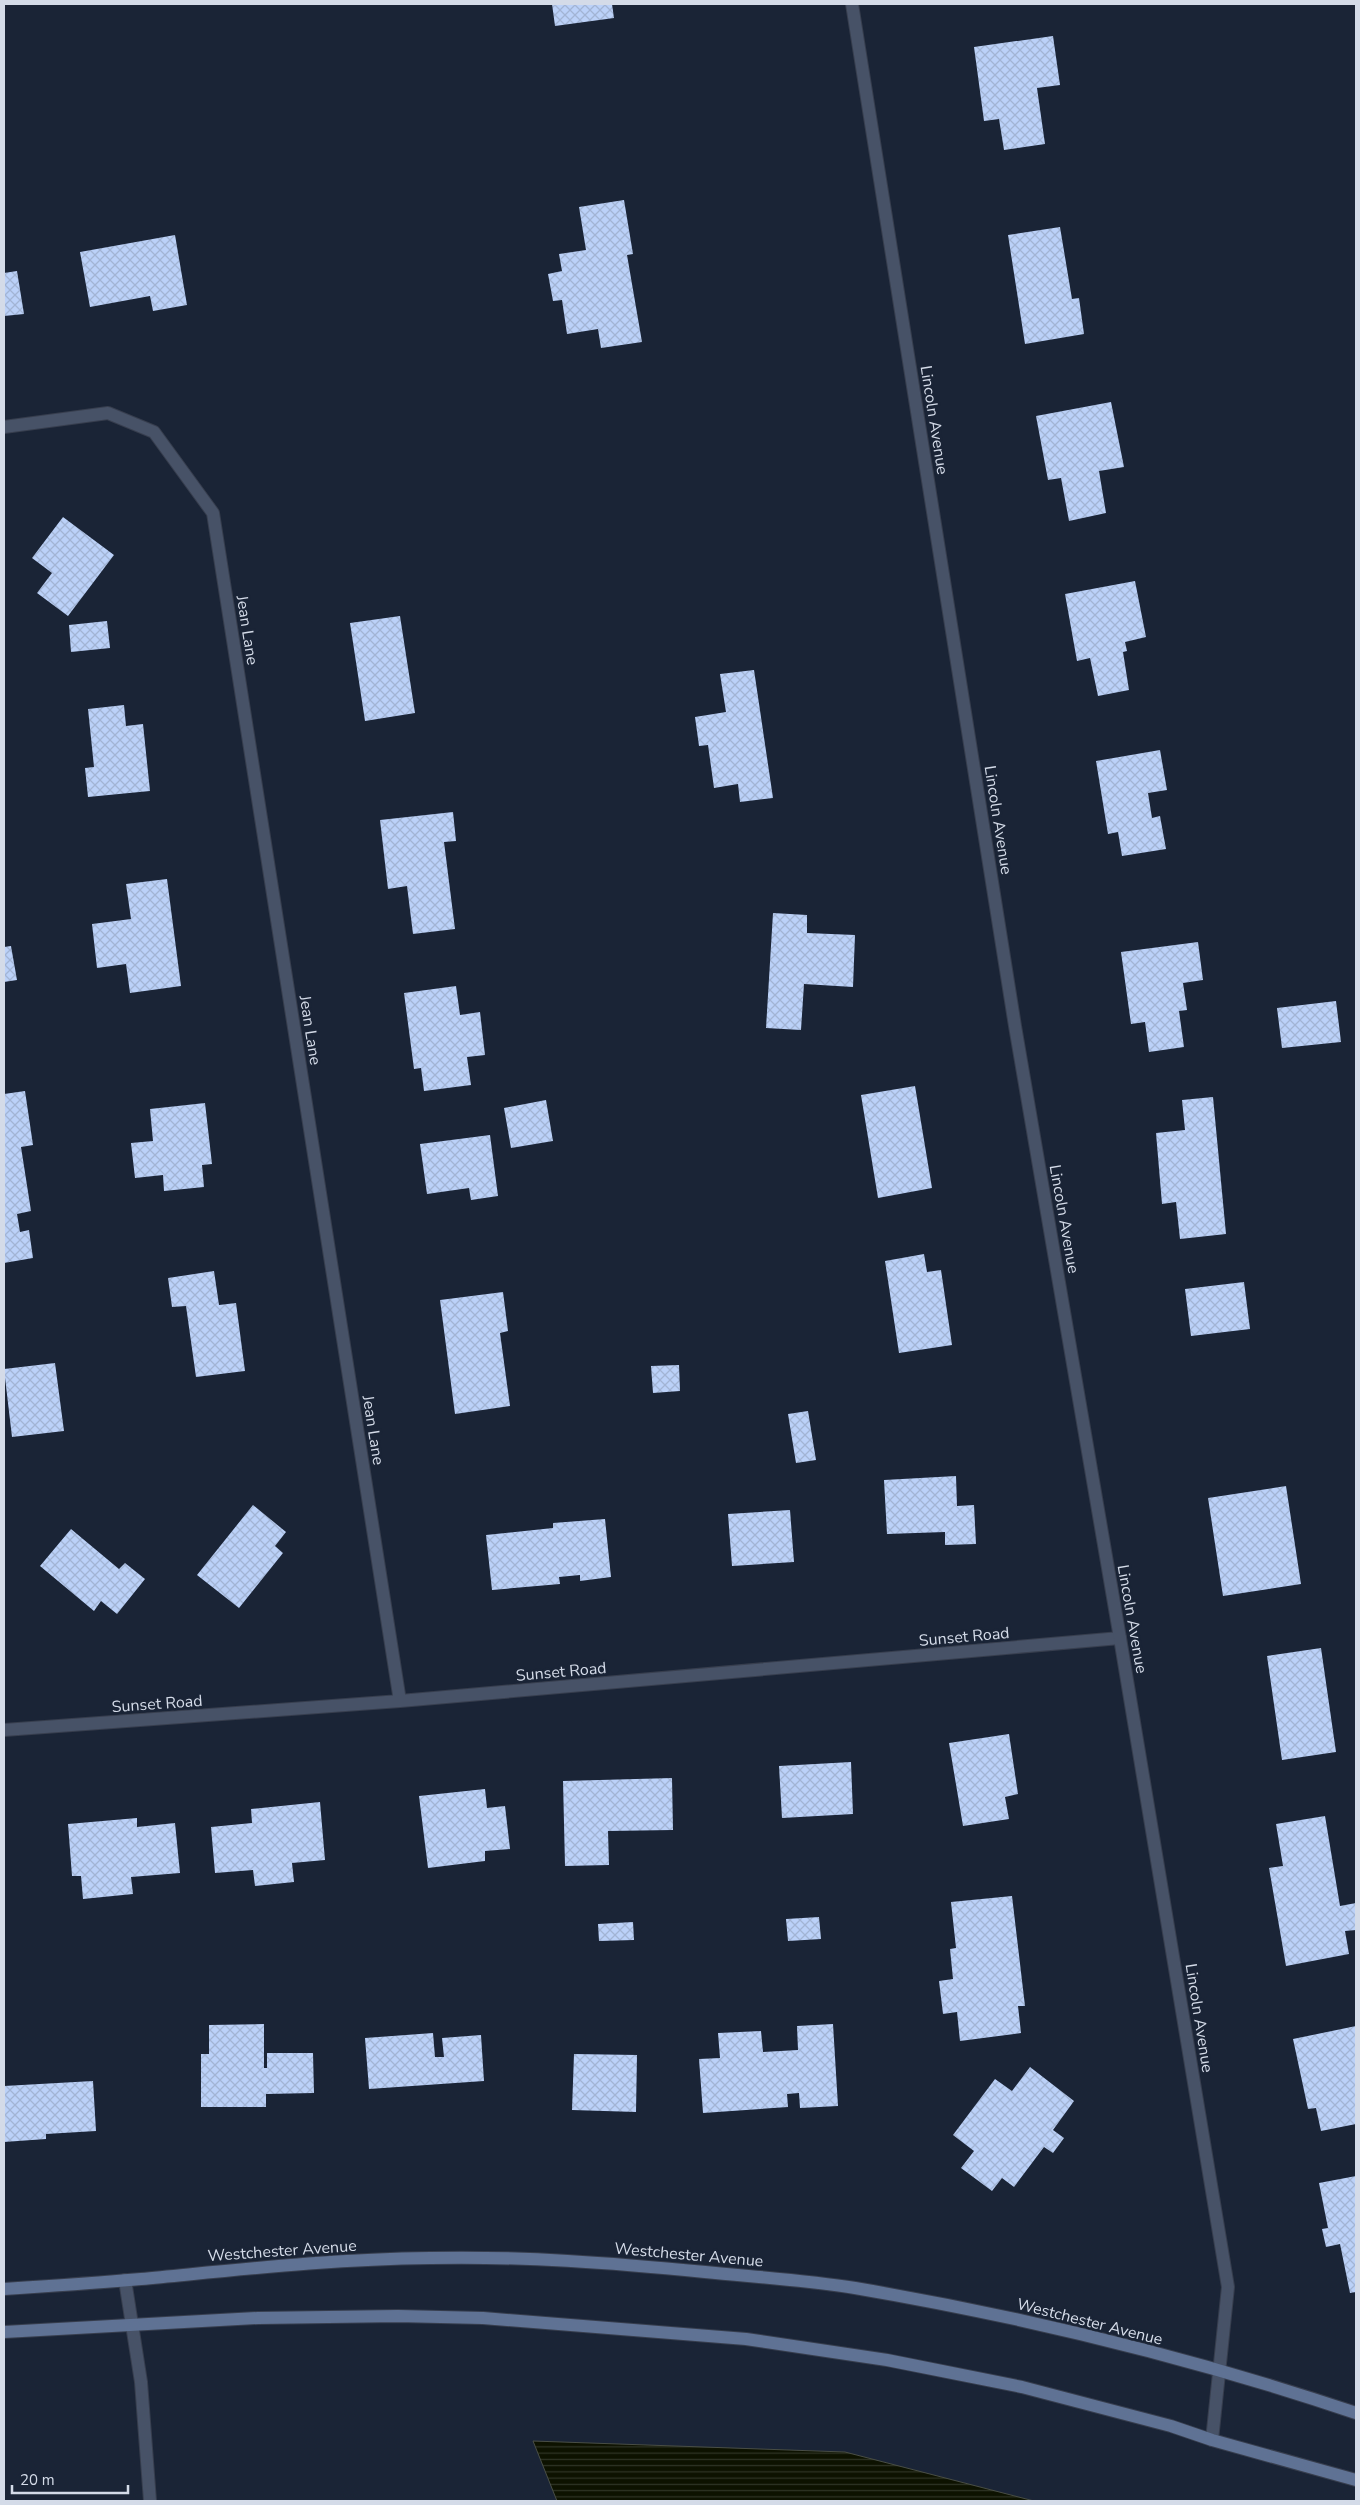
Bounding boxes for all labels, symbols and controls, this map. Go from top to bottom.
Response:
street label: Lincoln Avenue [915,364,953,476]
street label: Jean Lane [231,593,263,667]
street label: Lincoln Avenue [979,764,1017,876]
street label: Jean Lane [294,993,326,1067]
street label: Lincoln Avenue [1044,1163,1084,1275]
street label: Jean Lane [357,1393,389,1467]
street label: Lincoln Avenue [1112,1563,1152,1675]
street label: Sunset Road [918,1622,1010,1652]
street label: Sunset Road [515,1657,607,1687]
street label: Sunset Road [111,1690,203,1718]
street label: Lincoln Avenue [1180,1962,1218,2074]
street label: Westchester Avenue [207,2235,357,2267]
street label: Westchester Avenue [614,2238,764,2272]
street label: Westchester Avenue [1015,2293,1165,2351]
scale bar [12,2462,129,2494]
text: 20 m [20,2470,55,2490]

